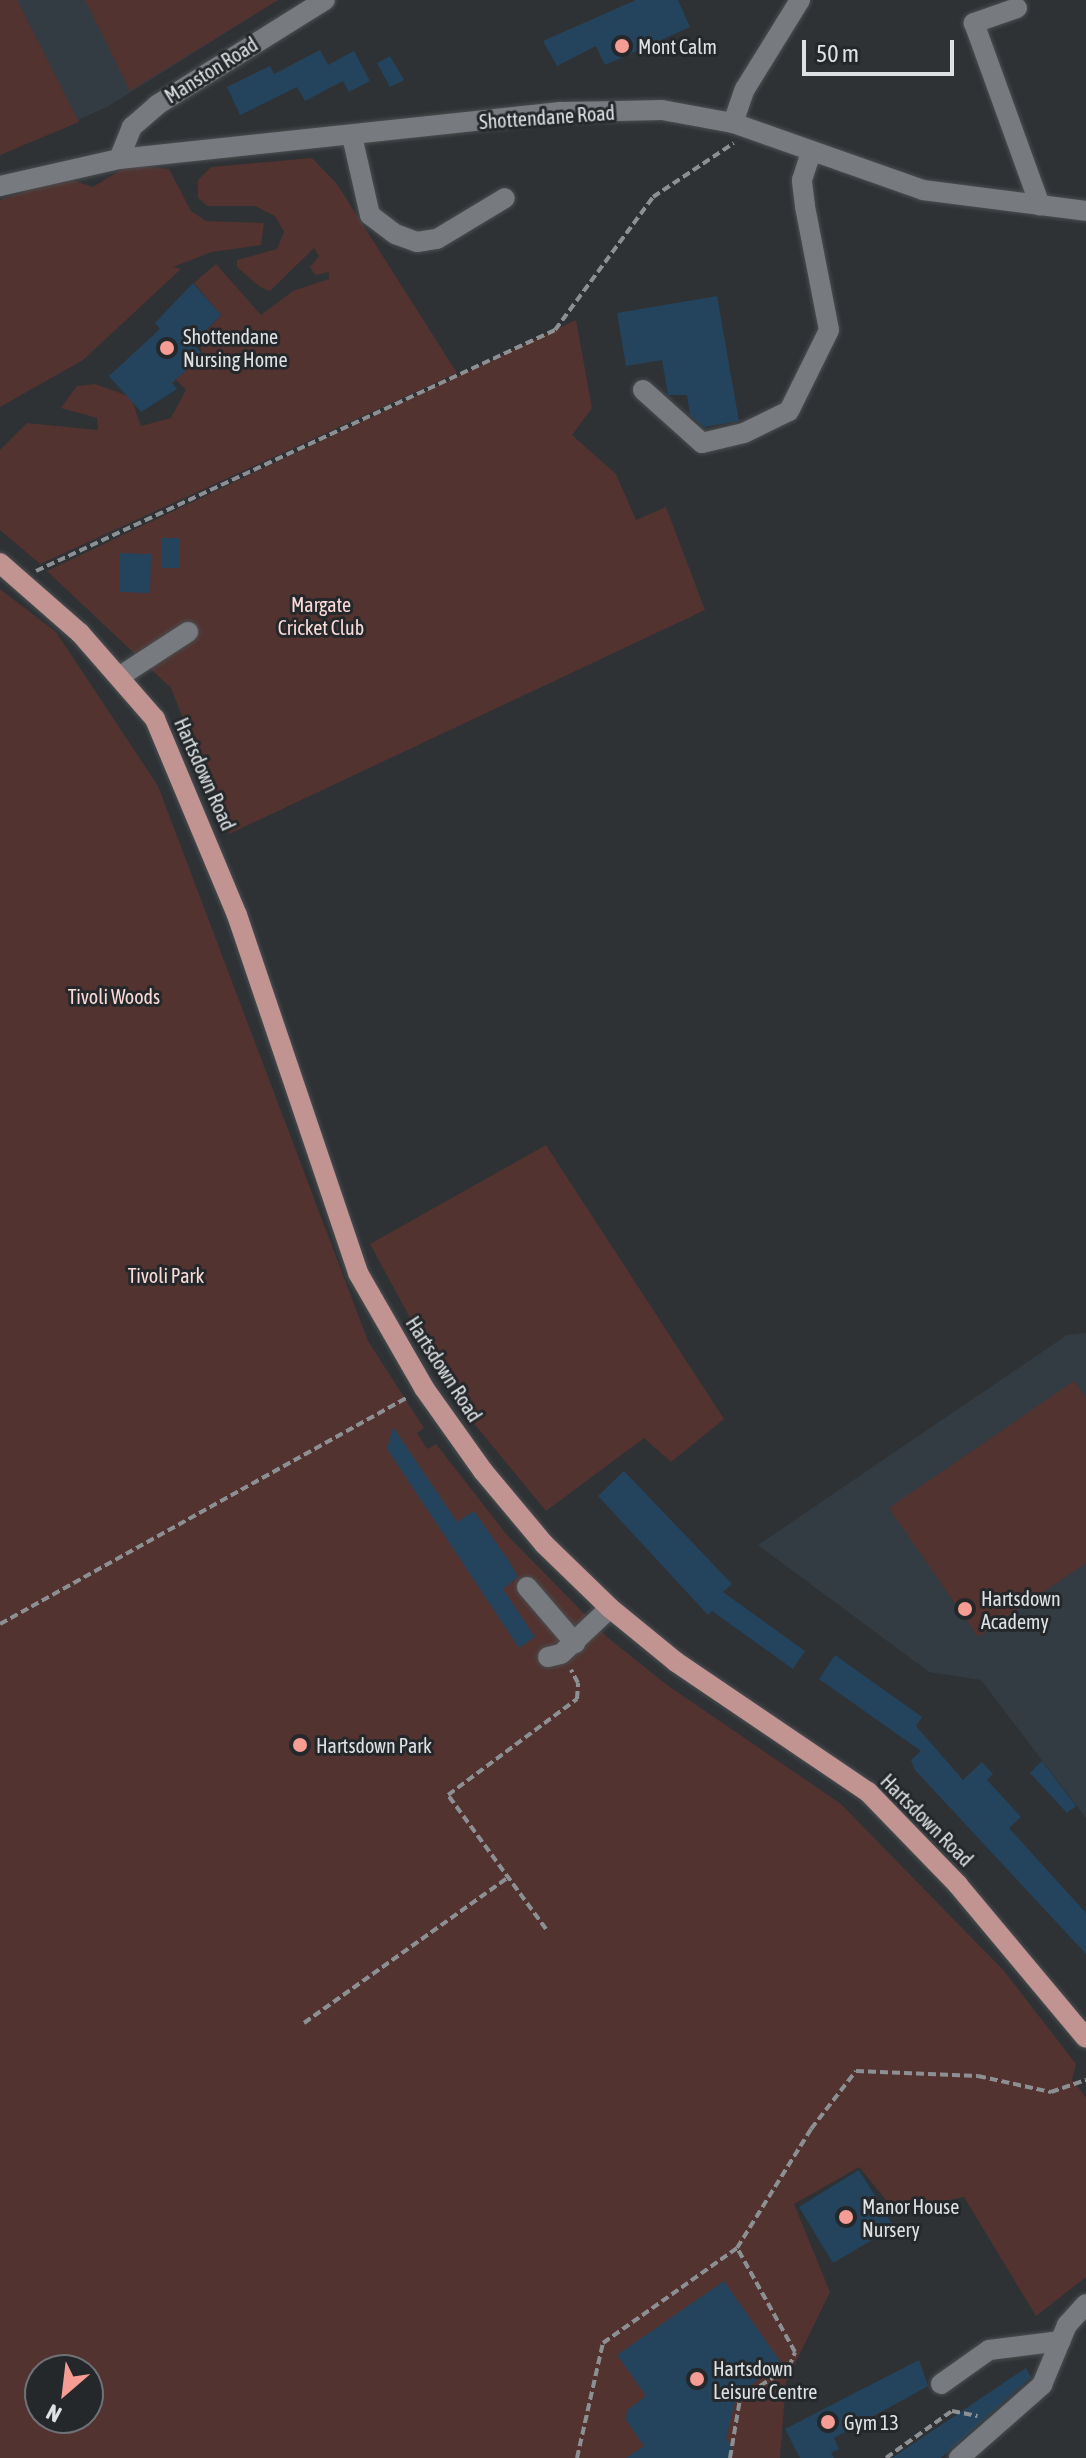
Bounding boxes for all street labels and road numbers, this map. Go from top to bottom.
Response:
street label: Manston Road [160,32,262,108]
street label: Shottendane Road [478,100,616,134]
street label: Hartsdown Road [169,714,241,834]
street label: Hartsdown Road [401,1312,487,1426]
street label: Hartsdown Road [876,1769,978,1871]

